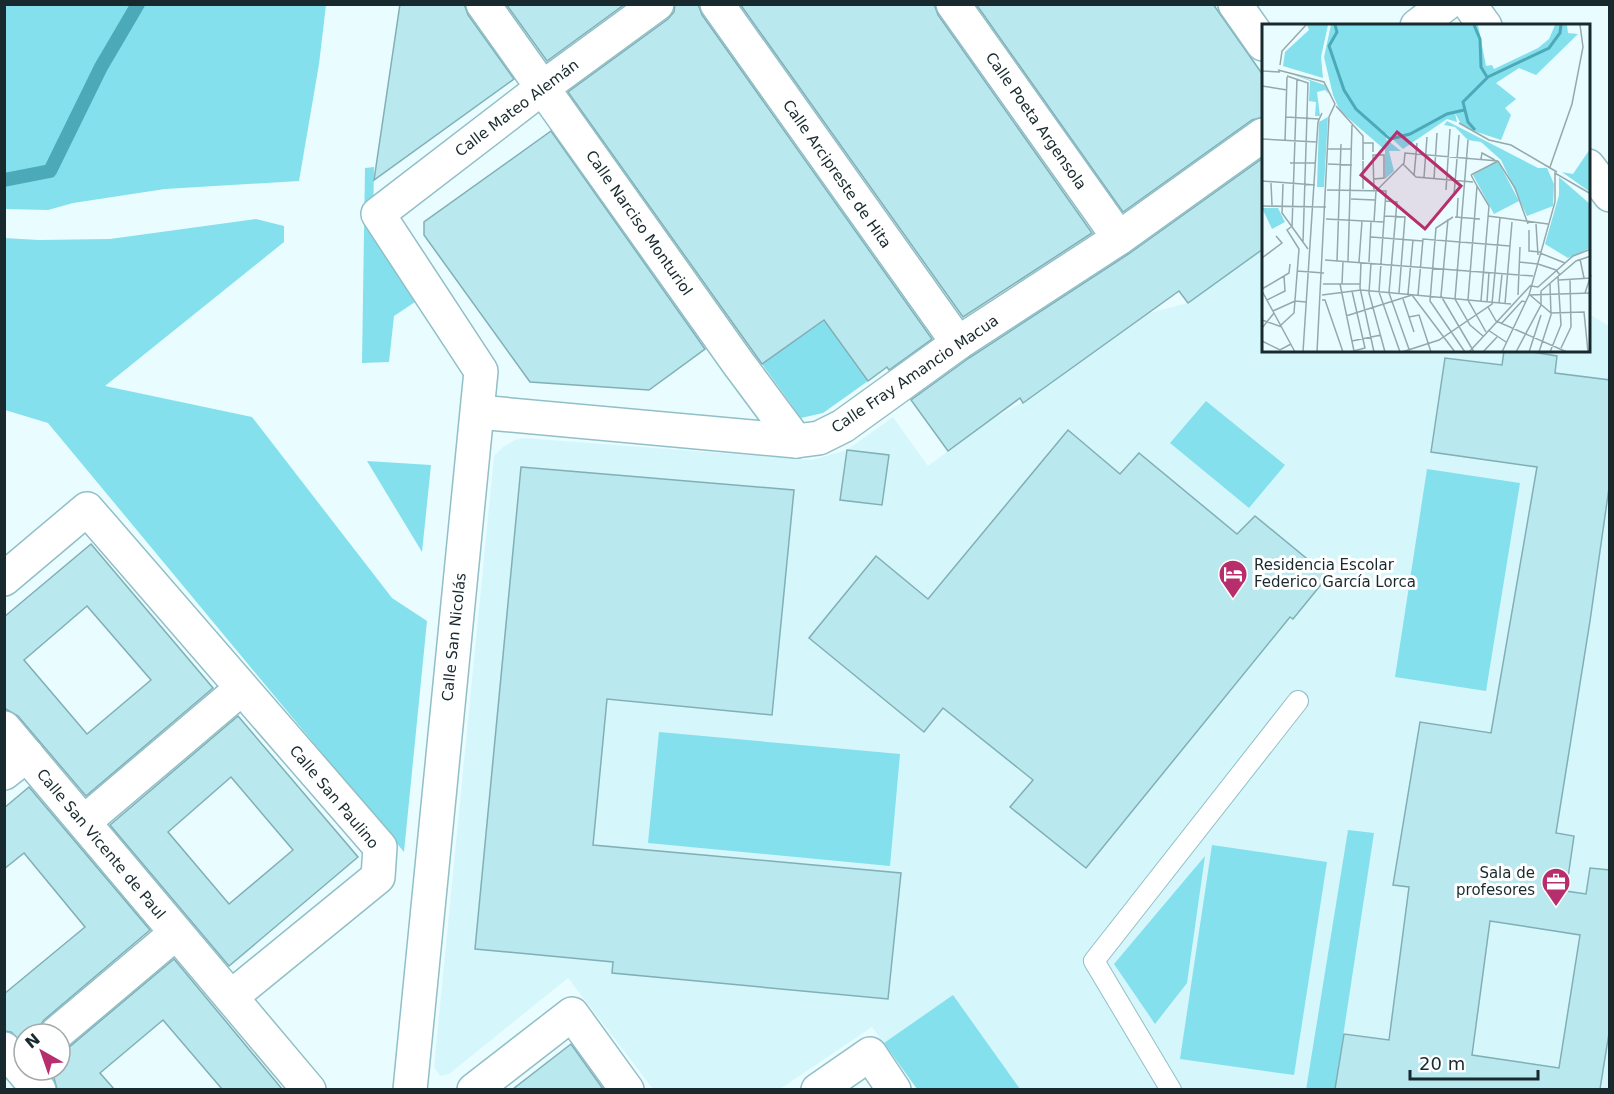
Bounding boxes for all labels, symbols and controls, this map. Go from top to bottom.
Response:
inset map [1262,24,1590,352]
street label: Calle Poeta Argensola [982,49,1090,193]
street label: Calle Mateo Alemán [452,56,582,160]
street label: Calle Arcipreste de Hita [779,96,895,252]
street label: Calle Narciso Monturiol [582,147,696,299]
street label: Calle Fray Amancio Macua [828,311,1002,437]
place label: Residencia Escolar Federico García Lorca [1254,556,1416,591]
hotel icon: Residencia Escolar Federico García Lorca [1217,558,1249,600]
street label: Calle San Nicolás [438,572,470,702]
street label: Calle San Paulino [286,742,382,852]
street label: Calle San Vicente de Paul [33,765,169,923]
place label: Sala de profesores [1456,864,1535,899]
office icon: Sala de profesores [1540,866,1572,908]
north arrow [12,1022,72,1082]
text: N [21,1029,44,1052]
scale bar [1410,1043,1538,1081]
text: 20 m [1419,1053,1465,1074]

